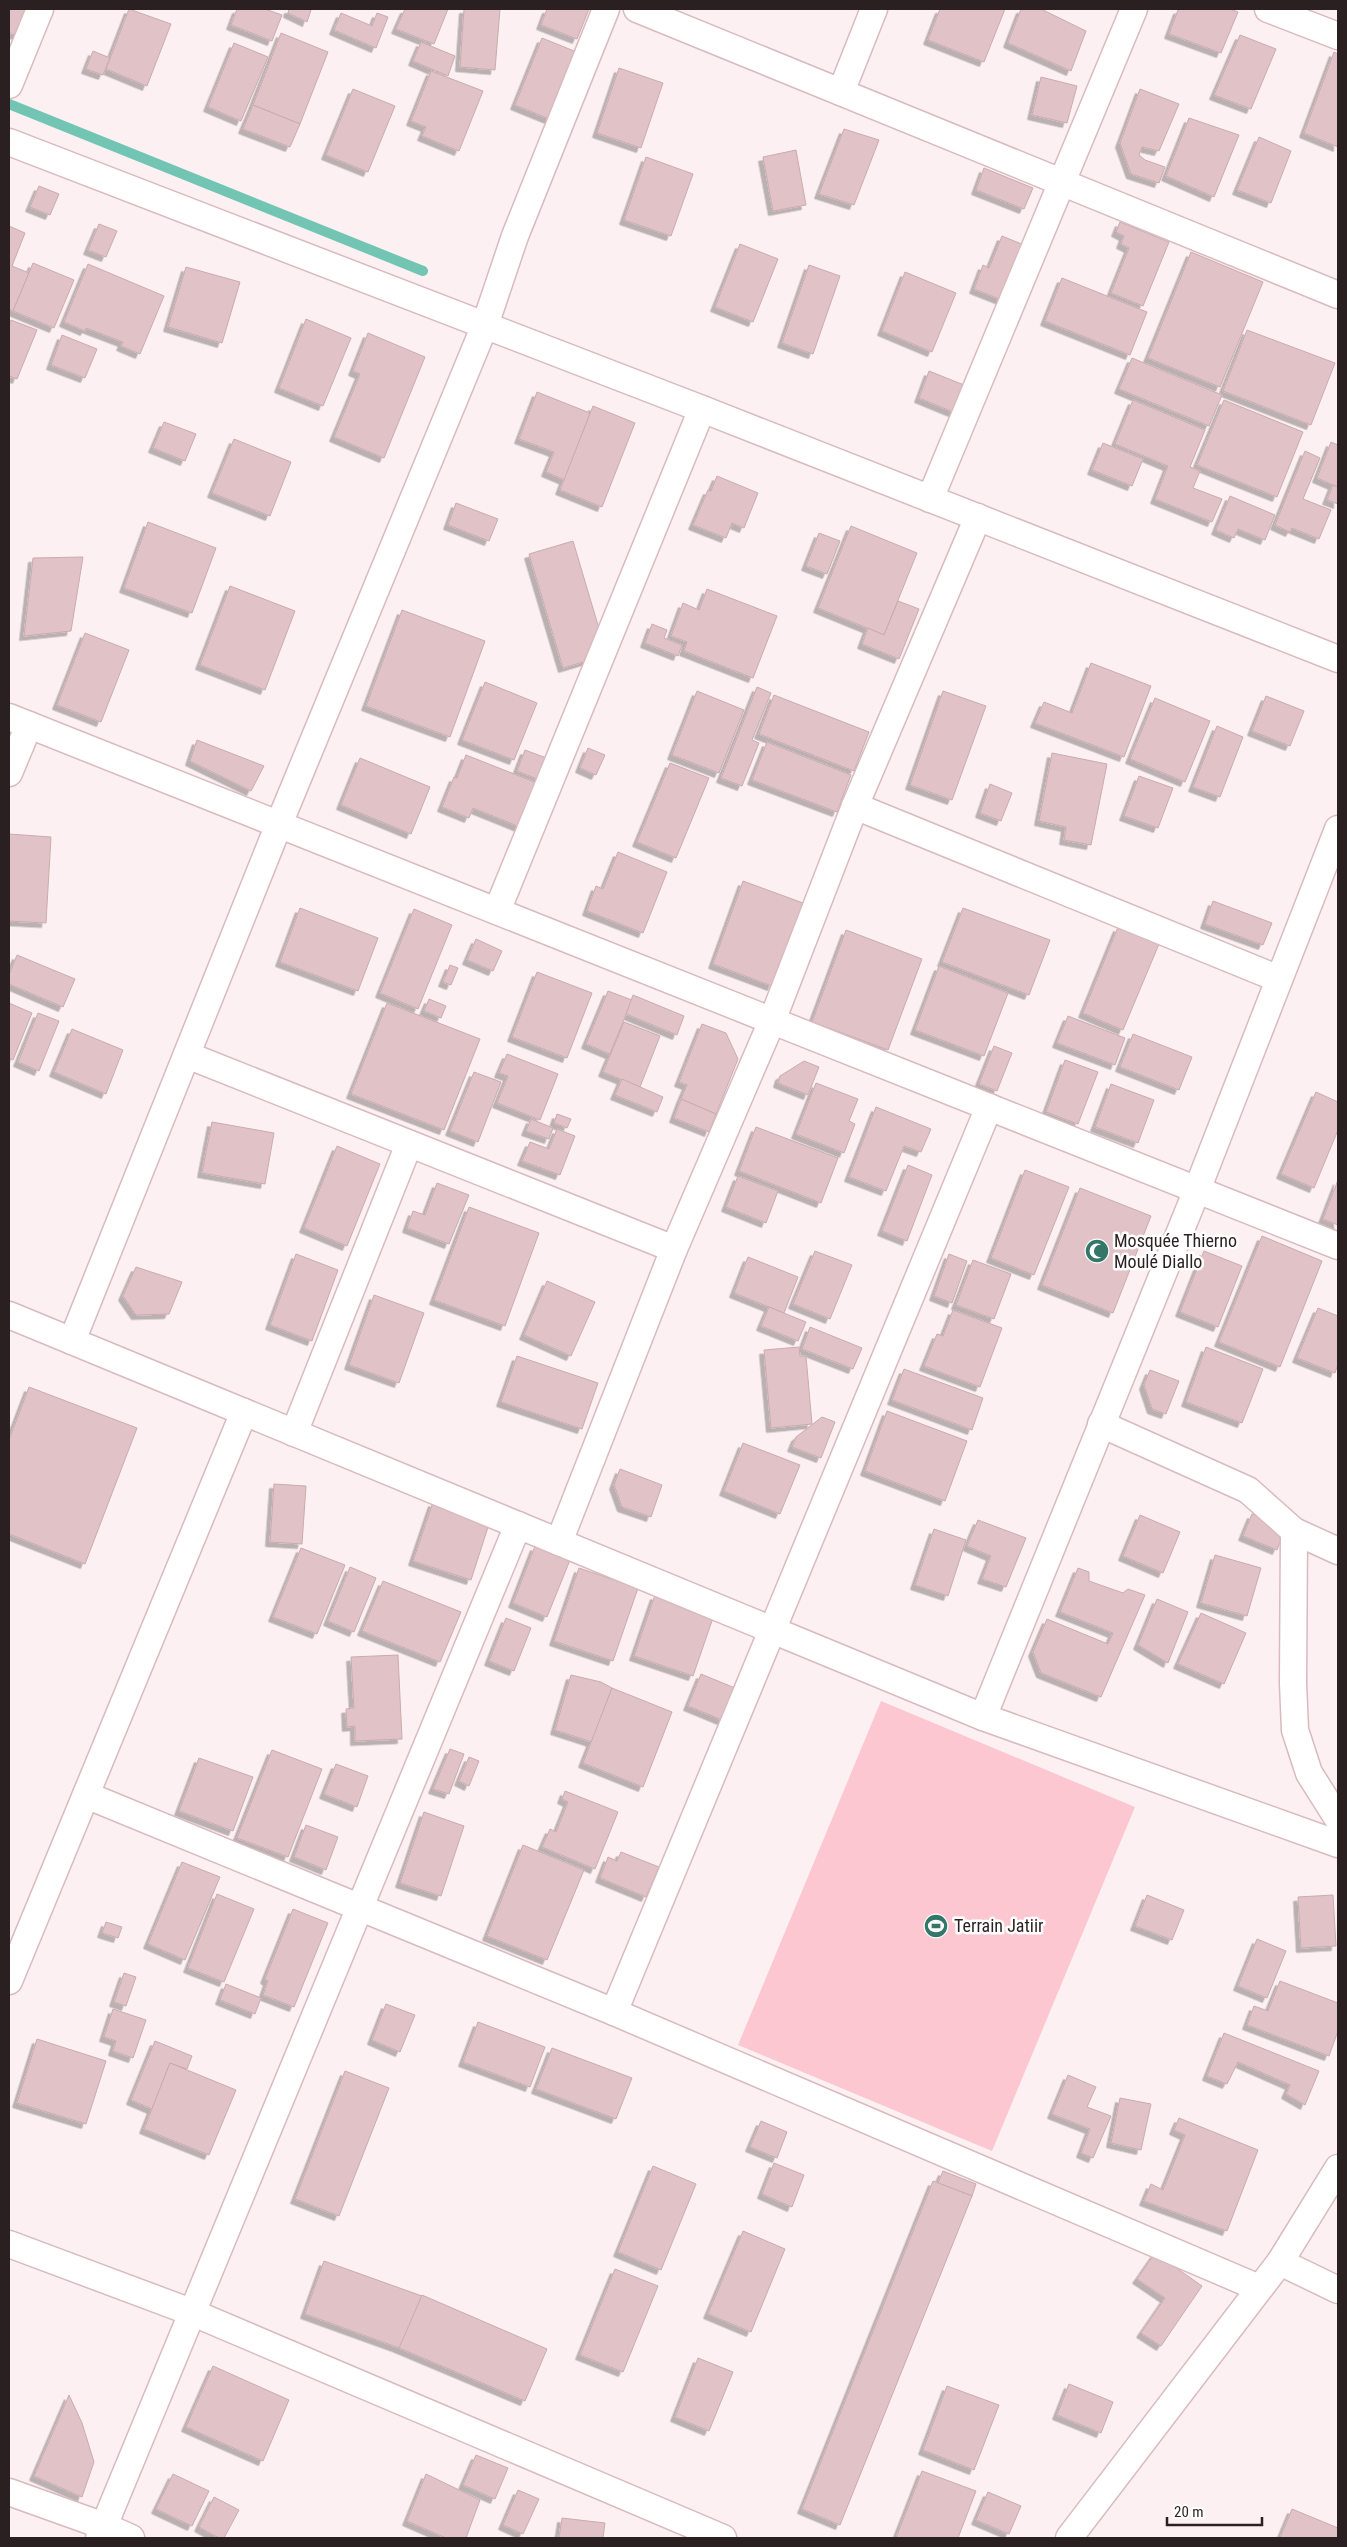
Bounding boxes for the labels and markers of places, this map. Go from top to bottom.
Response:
place label: Mosquée Thierno Moulé Diallo [1114,1230,1237,1272]
mosque icon: Mosquée Thierno Moulé Diallo [1084,1238,1110,1264]
sports icon: Terrain Jatiir [923,1913,949,1939]
place label: Terrain Jatiir [954,1915,1044,1936]

